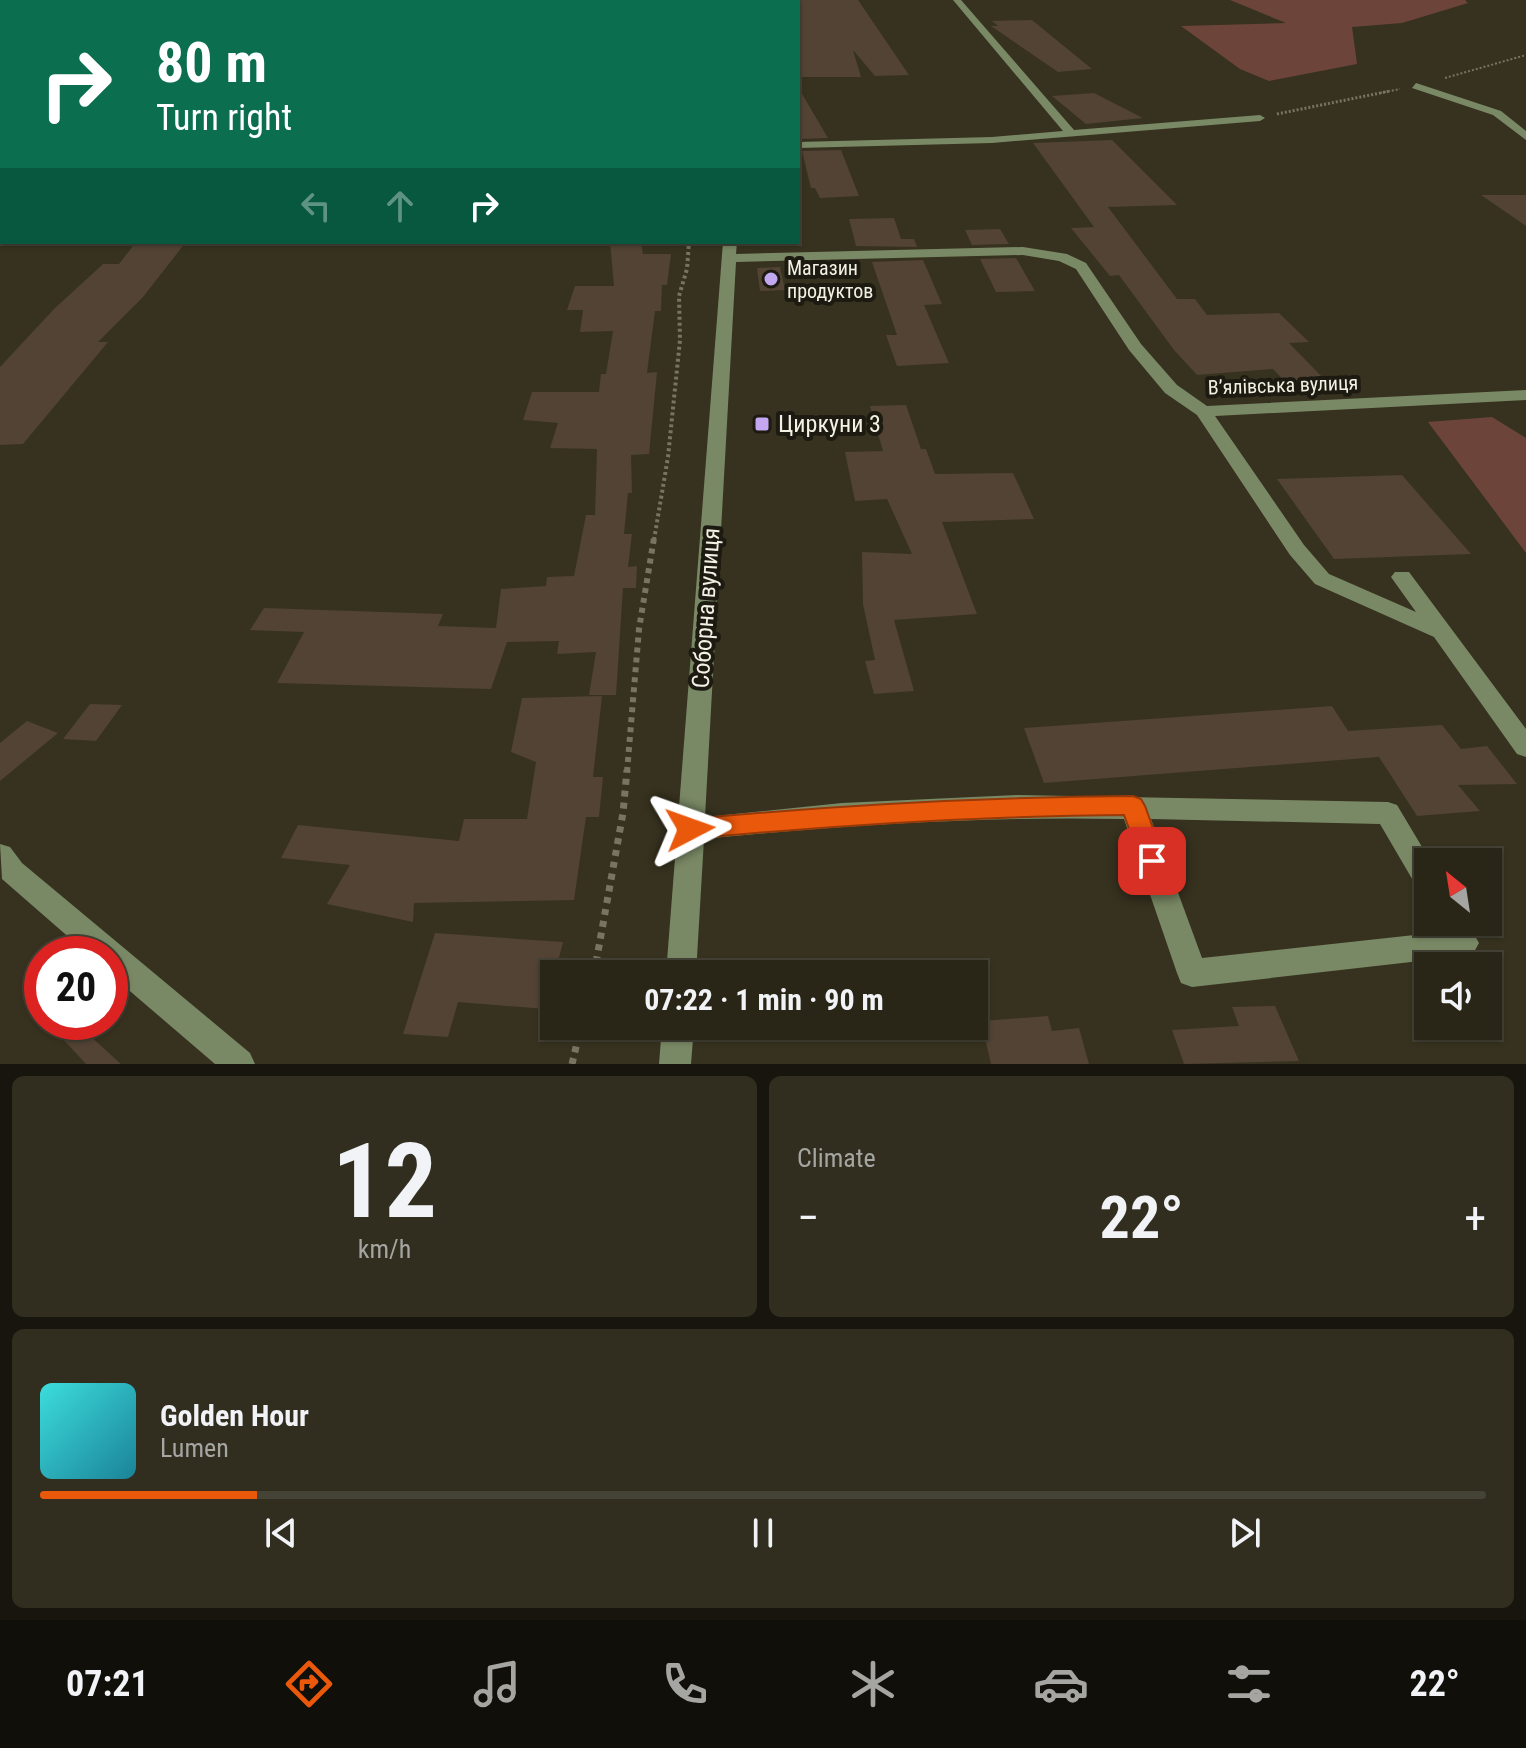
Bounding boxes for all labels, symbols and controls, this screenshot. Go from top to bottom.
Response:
text: 80 m [156,30,267,96]
icon: right [24,32,128,136]
text: Turn right [156,97,292,139]
icon: left [294,184,338,228]
icon: ahead [378,184,422,228]
icon: right [462,184,506,228]
place label: Магазин продуктов [787,256,873,303]
marker: Магазин продуктов [762,270,780,288]
street label: В’ялівська вулиця [1207,370,1359,400]
place label: Циркуни 3 [778,410,881,438]
marker: Циркуни 3 [753,415,771,433]
street label: Соборна вулиця [686,527,726,689]
position arrow [648,787,732,871]
pin [1118,827,1186,895]
icon: arrive [1130,839,1174,883]
north arrow [1414,848,1502,936]
map controls [1414,848,1502,1040]
speed limit sign: 20 [24,936,128,1040]
button: sound [1414,952,1502,1040]
text: 07:22 · 1 min · 90 m [644,982,884,1017]
text: 12 [332,1121,437,1242]
text: Climate [797,1143,876,1173]
text: 22° [1100,1182,1184,1253]
text: − [797,1192,819,1244]
text: + [1464,1192,1486,1244]
text: km/h [358,1234,411,1264]
text: Golden Hour [160,1398,309,1433]
text: Lumen [160,1433,229,1463]
icon: previous [259,1511,303,1555]
icon: pause [741,1511,785,1555]
icon: next [1223,1511,1267,1555]
icon: directions [281,1656,337,1712]
icon: music [469,1656,525,1712]
icon: phone [657,1656,713,1712]
icon: climate [845,1656,901,1712]
icon: car [1033,1656,1089,1712]
icon: filters [1221,1656,1277,1712]
text: 07:21 [66,1663,149,1705]
text: 22° [1409,1663,1460,1705]

